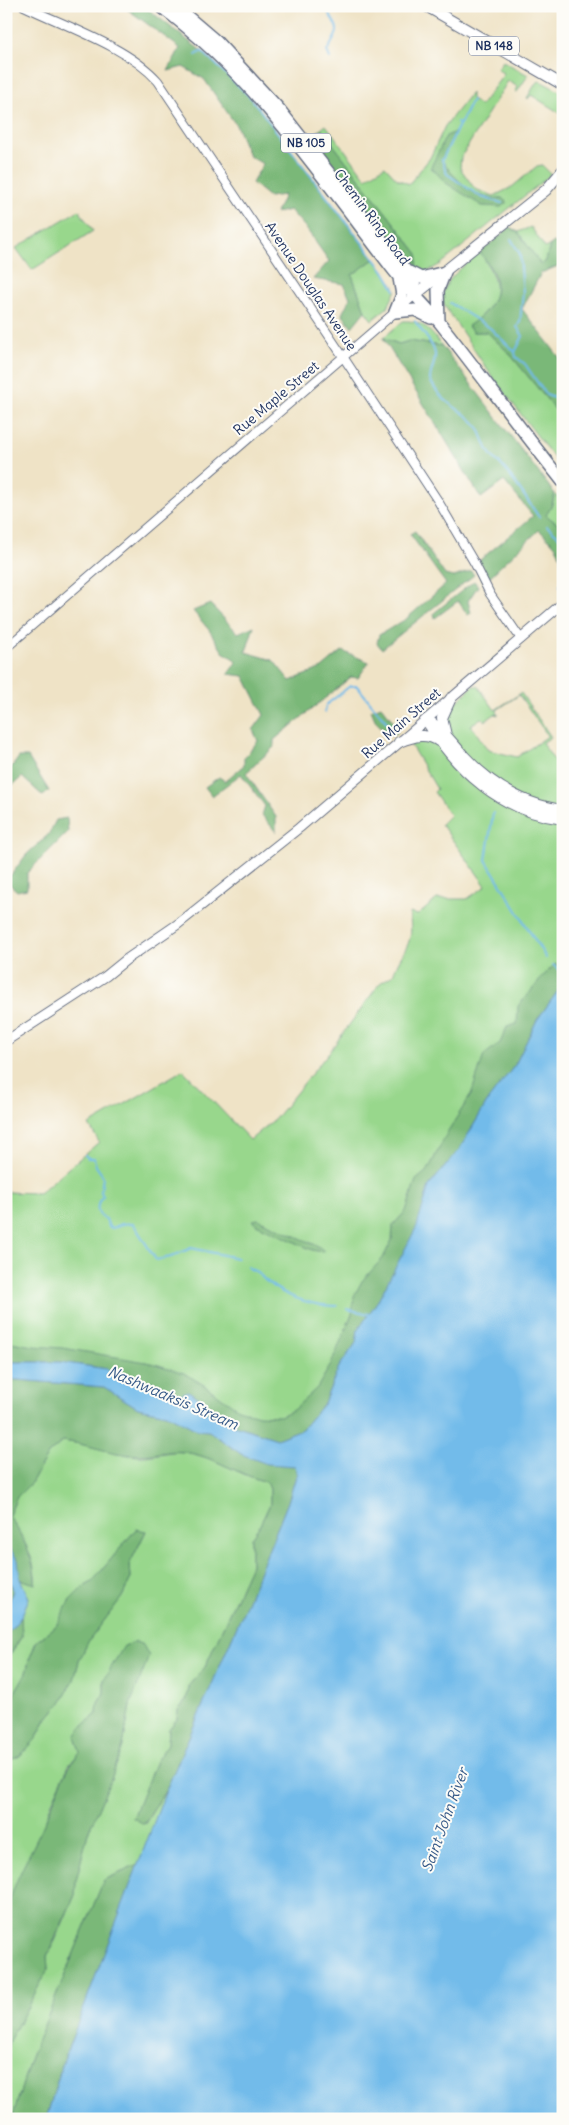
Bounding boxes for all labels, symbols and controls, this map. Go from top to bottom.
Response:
road number: NB 148 [469,36,519,56]
road number: NB 105 [281,134,331,152]
street label: Chemin Ring Road [330,165,414,269]
street label: Avenue Douglas Avenue [261,218,361,354]
street label: Rue Maple Street [229,357,323,439]
street label: Rue Main Street [358,684,444,762]
water label: Nashwaaksis Stream [105,1361,242,1434]
water label: Saint John River [417,1764,473,1874]

